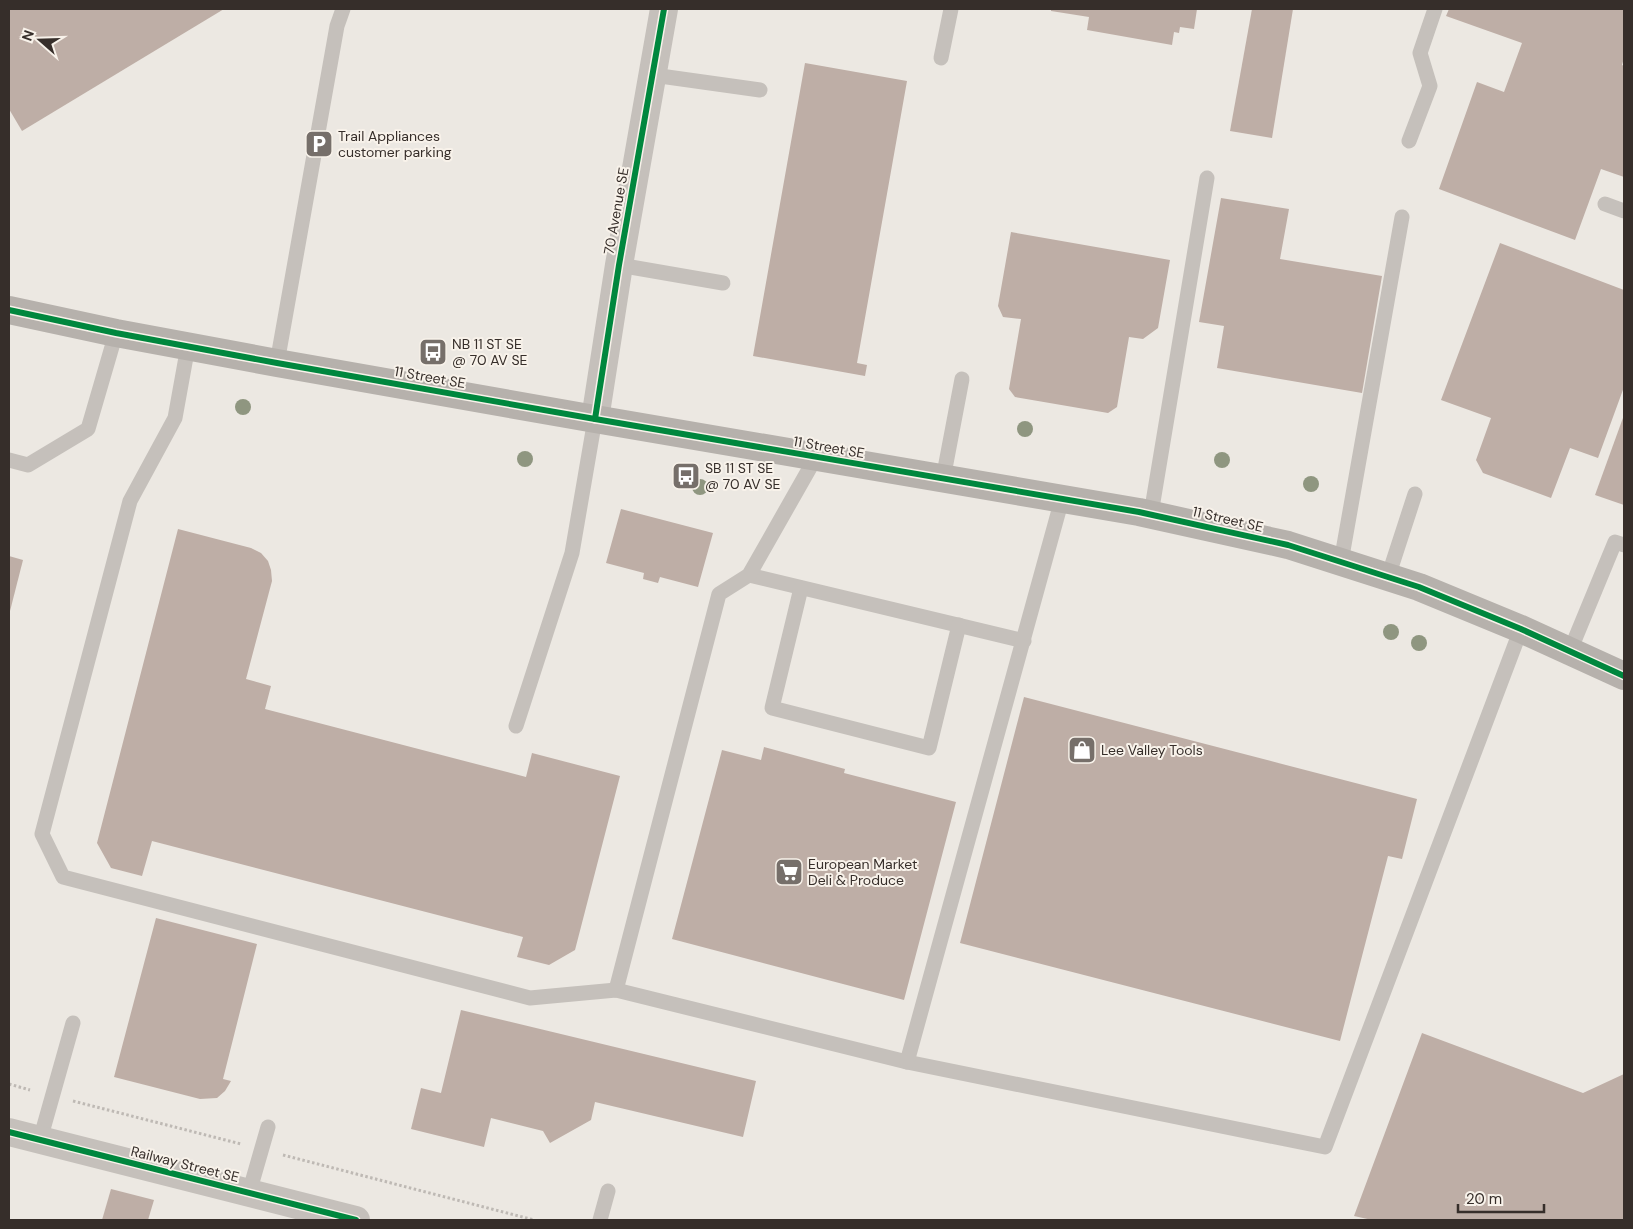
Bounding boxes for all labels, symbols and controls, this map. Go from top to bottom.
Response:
north arrow [15,15,65,65]
text: N [18,28,38,43]
place label: Trail Appliances customer parking [338,127,452,161]
parking icon: Trail Appliances customer parking [304,129,334,159]
street label: 70 Avenue SE [600,166,633,256]
place label: NB 11 ST SE @ 70 AV SE [452,335,528,369]
bus stop icon: NB 11 ST SE @ 70 AV SE [418,337,448,367]
street label: 11 Street SE [393,362,467,392]
street label: 11 Street SE [792,432,866,462]
place label: SB 11 ST SE @ 70 AV SE [705,459,781,493]
bus stop icon: SB 11 ST SE @ 70 AV SE [671,461,701,491]
street label: 11 Street SE [1191,502,1265,536]
shop icon: Lee Valley Tools [1067,735,1097,765]
place label: Lee Valley Tools [1101,741,1203,759]
place label: European Market Deli & Produce [808,855,918,889]
supermarket icon: European Market Deli & Produce [774,857,804,887]
street label: Railway Street SE [129,1142,241,1186]
scale bar [1458,1182,1544,1214]
text: 20 m [1466,1189,1502,1209]

